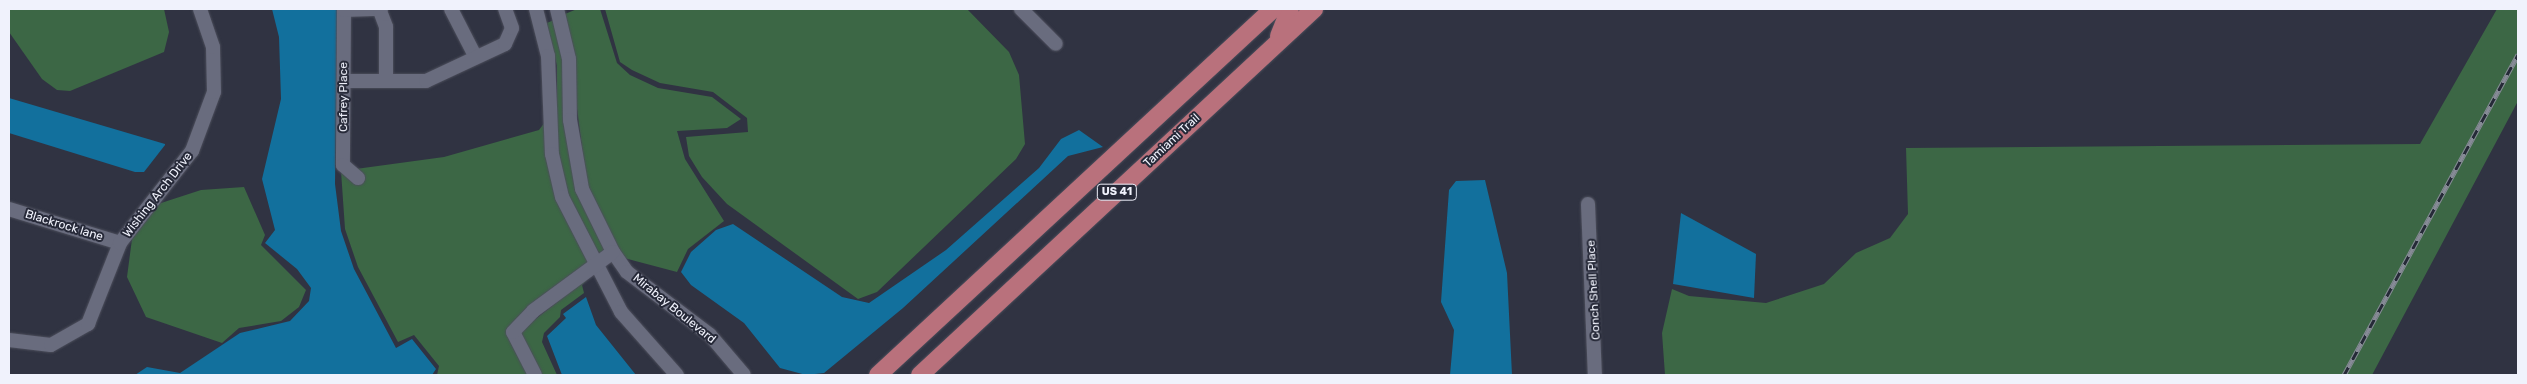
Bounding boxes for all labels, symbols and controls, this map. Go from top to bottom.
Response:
street label: Cafrey Place [337,62,351,132]
street label: Tamiami Trail [1141,111,1203,171]
street label: Wishing Arch Drive [120,149,196,241]
road number: US 41 [1096,183,1138,200]
street label: Blackrock lane [23,207,105,245]
street label: Conch Shell Place [1584,240,1604,340]
street label: Mirabay Boulevard [629,271,719,347]

